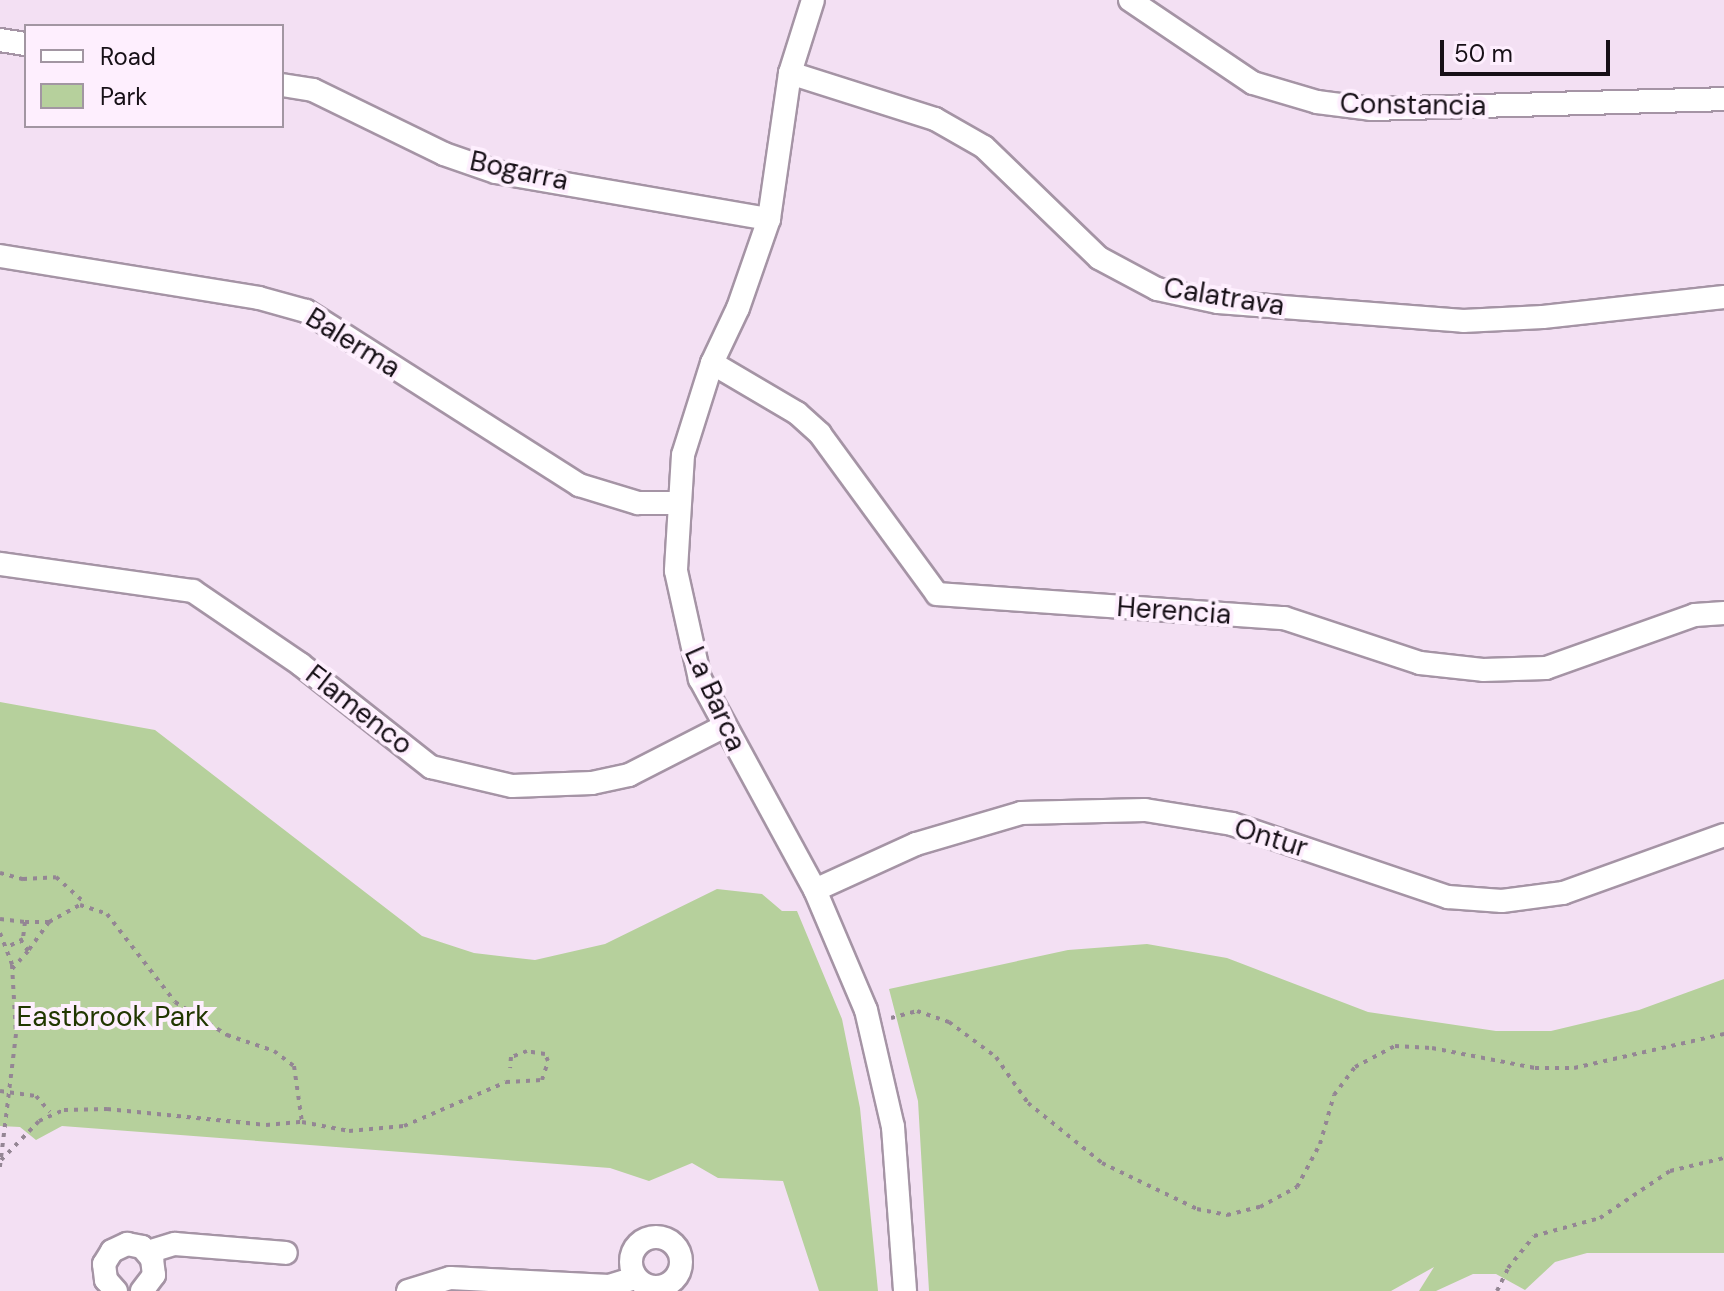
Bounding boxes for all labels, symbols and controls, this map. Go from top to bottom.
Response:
legend [24,24,284,128]
scale bar [1444,24,1614,74]
text: 50 m [1454,38,1513,69]
text: Road [100,41,156,72]
text: Park [100,81,147,112]
street label: Constancia [1339,87,1487,123]
street label: Bogarra [467,144,571,198]
street label: Calatrava [1161,271,1287,323]
street label: Balerma [300,301,406,385]
street label: Herencia [1116,590,1232,632]
street label: La Barca [677,642,753,756]
street label: Flamenco [299,658,419,762]
street label: Ontur [1230,811,1312,865]
park label: Eastbrook Park [17,1000,209,1034]

